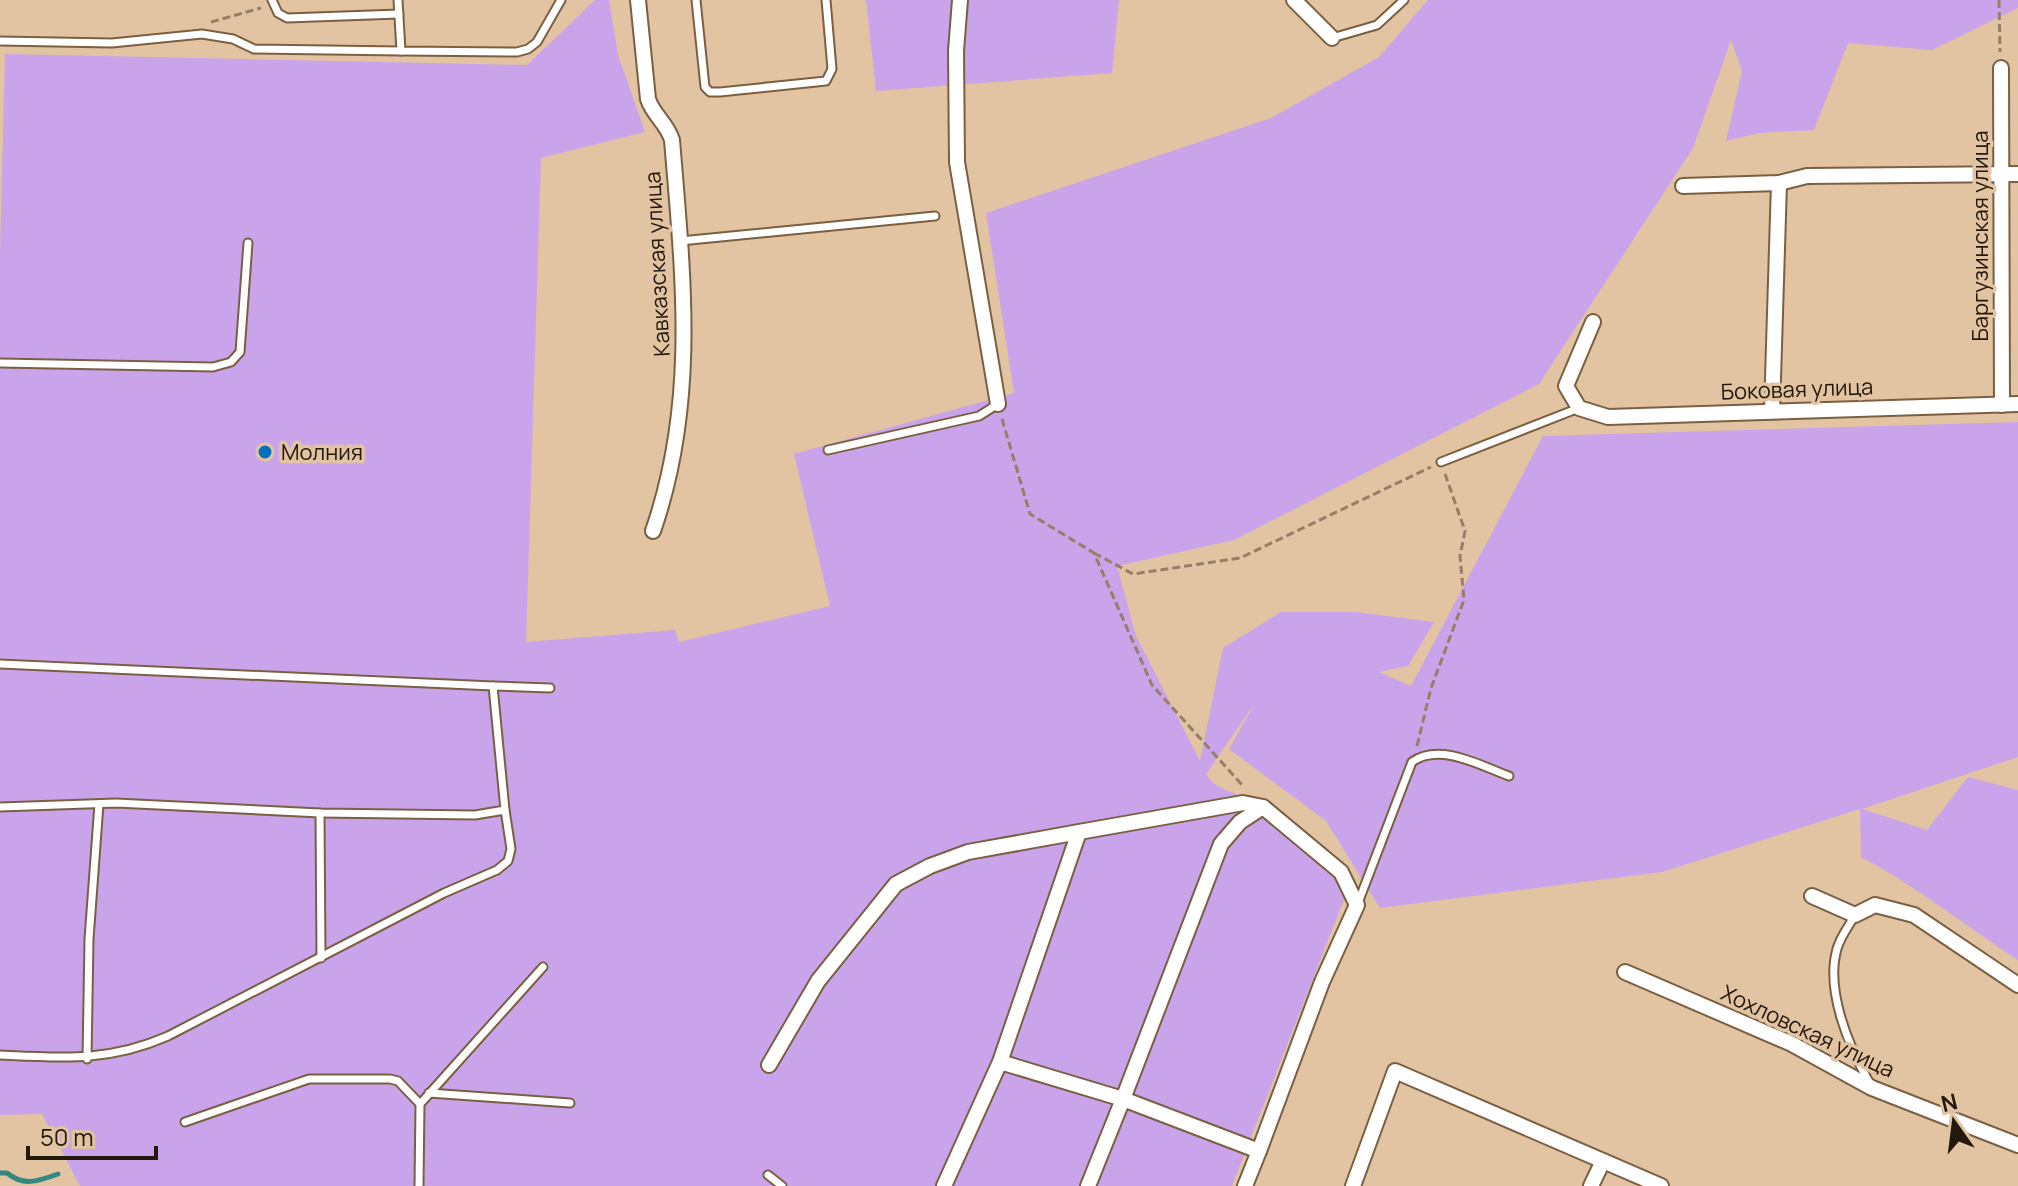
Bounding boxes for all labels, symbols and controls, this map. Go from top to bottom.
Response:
street label: Баргузинская улица [1965,131,1995,341]
street label: Кавказская улица [637,171,677,357]
street label: Боковая улица [1720,371,1874,407]
place label: Молния [281,437,363,467]
marker: Молния [256,443,274,461]
street label: Хохловская улица [1716,978,1900,1084]
north arrow [1914,1082,1994,1162]
text: N [1938,1086,1960,1119]
scale bar [28,1110,156,1160]
text: 50 m [40,1120,94,1153]

